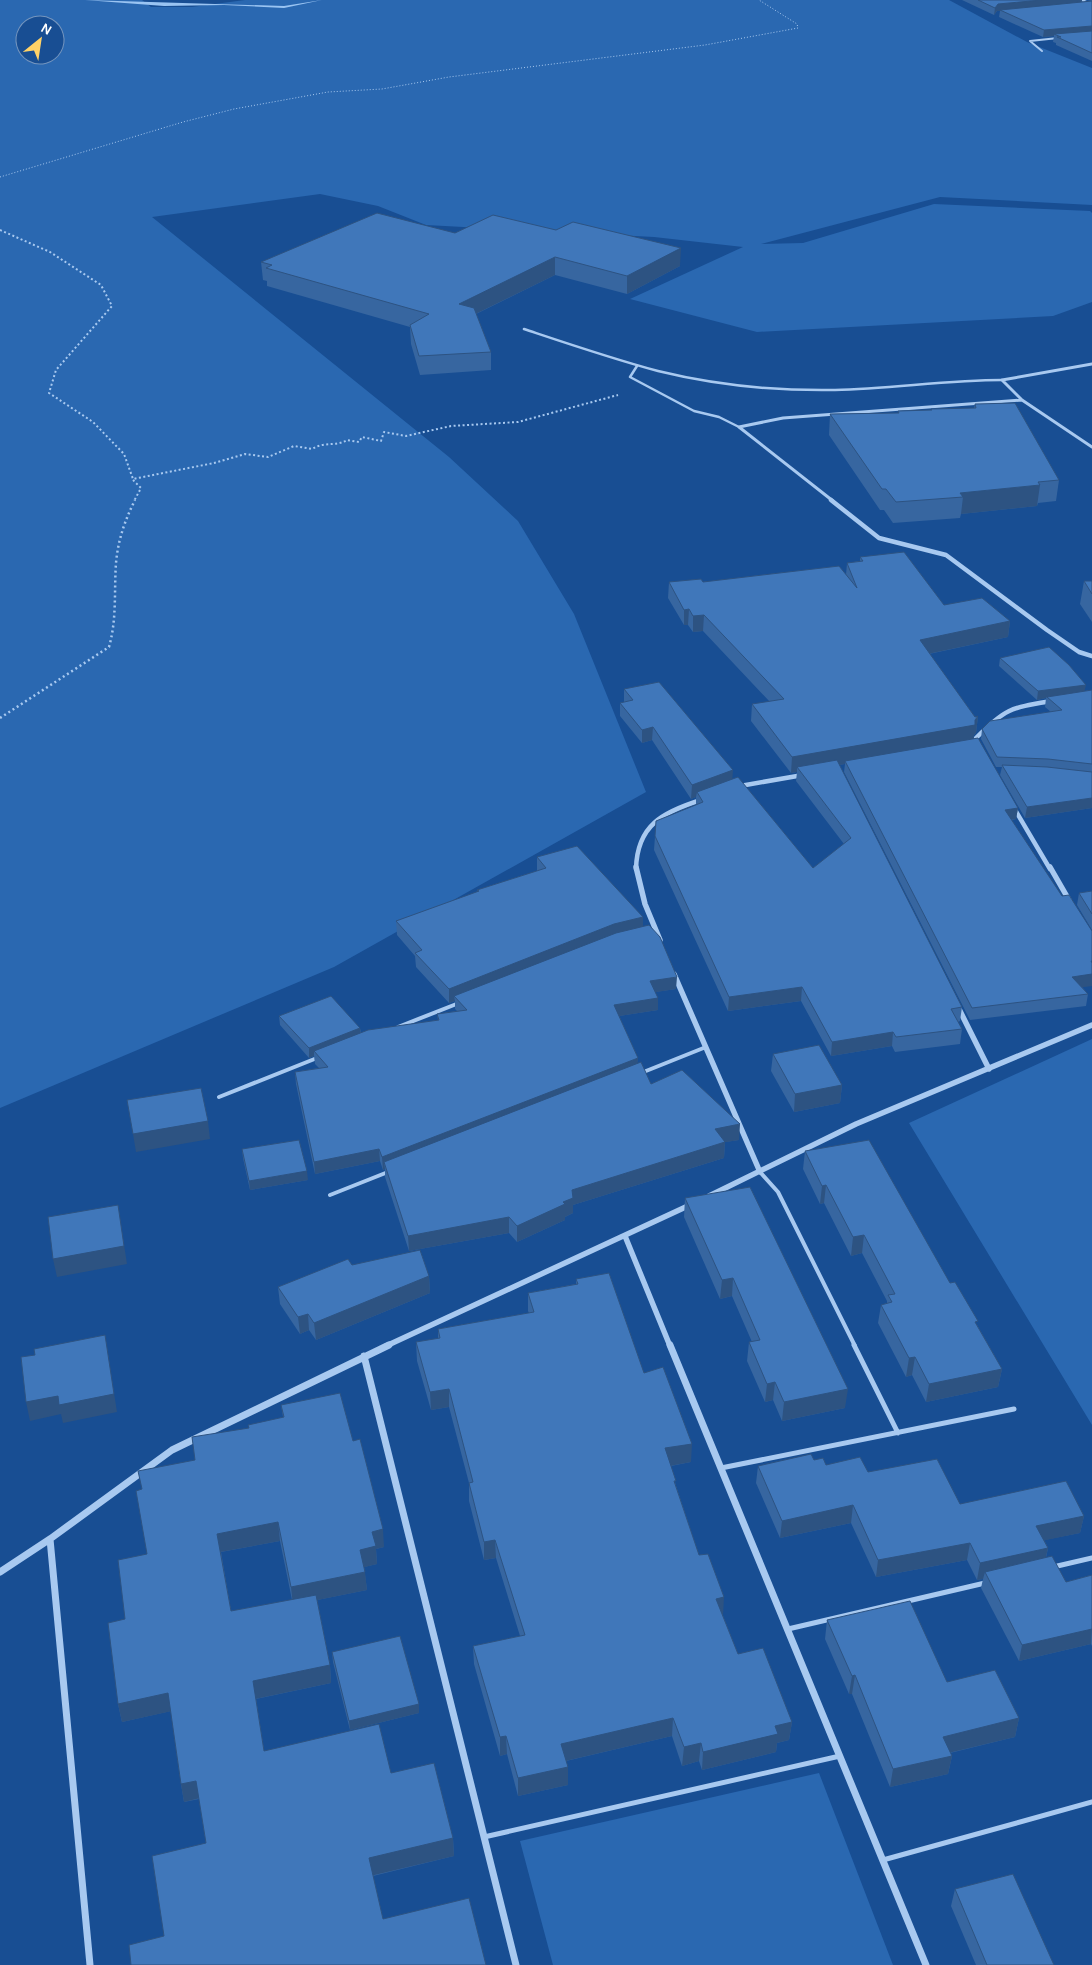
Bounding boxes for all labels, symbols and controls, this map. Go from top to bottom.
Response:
north arrow [15,15,65,65]
text: N [38,19,55,39]

